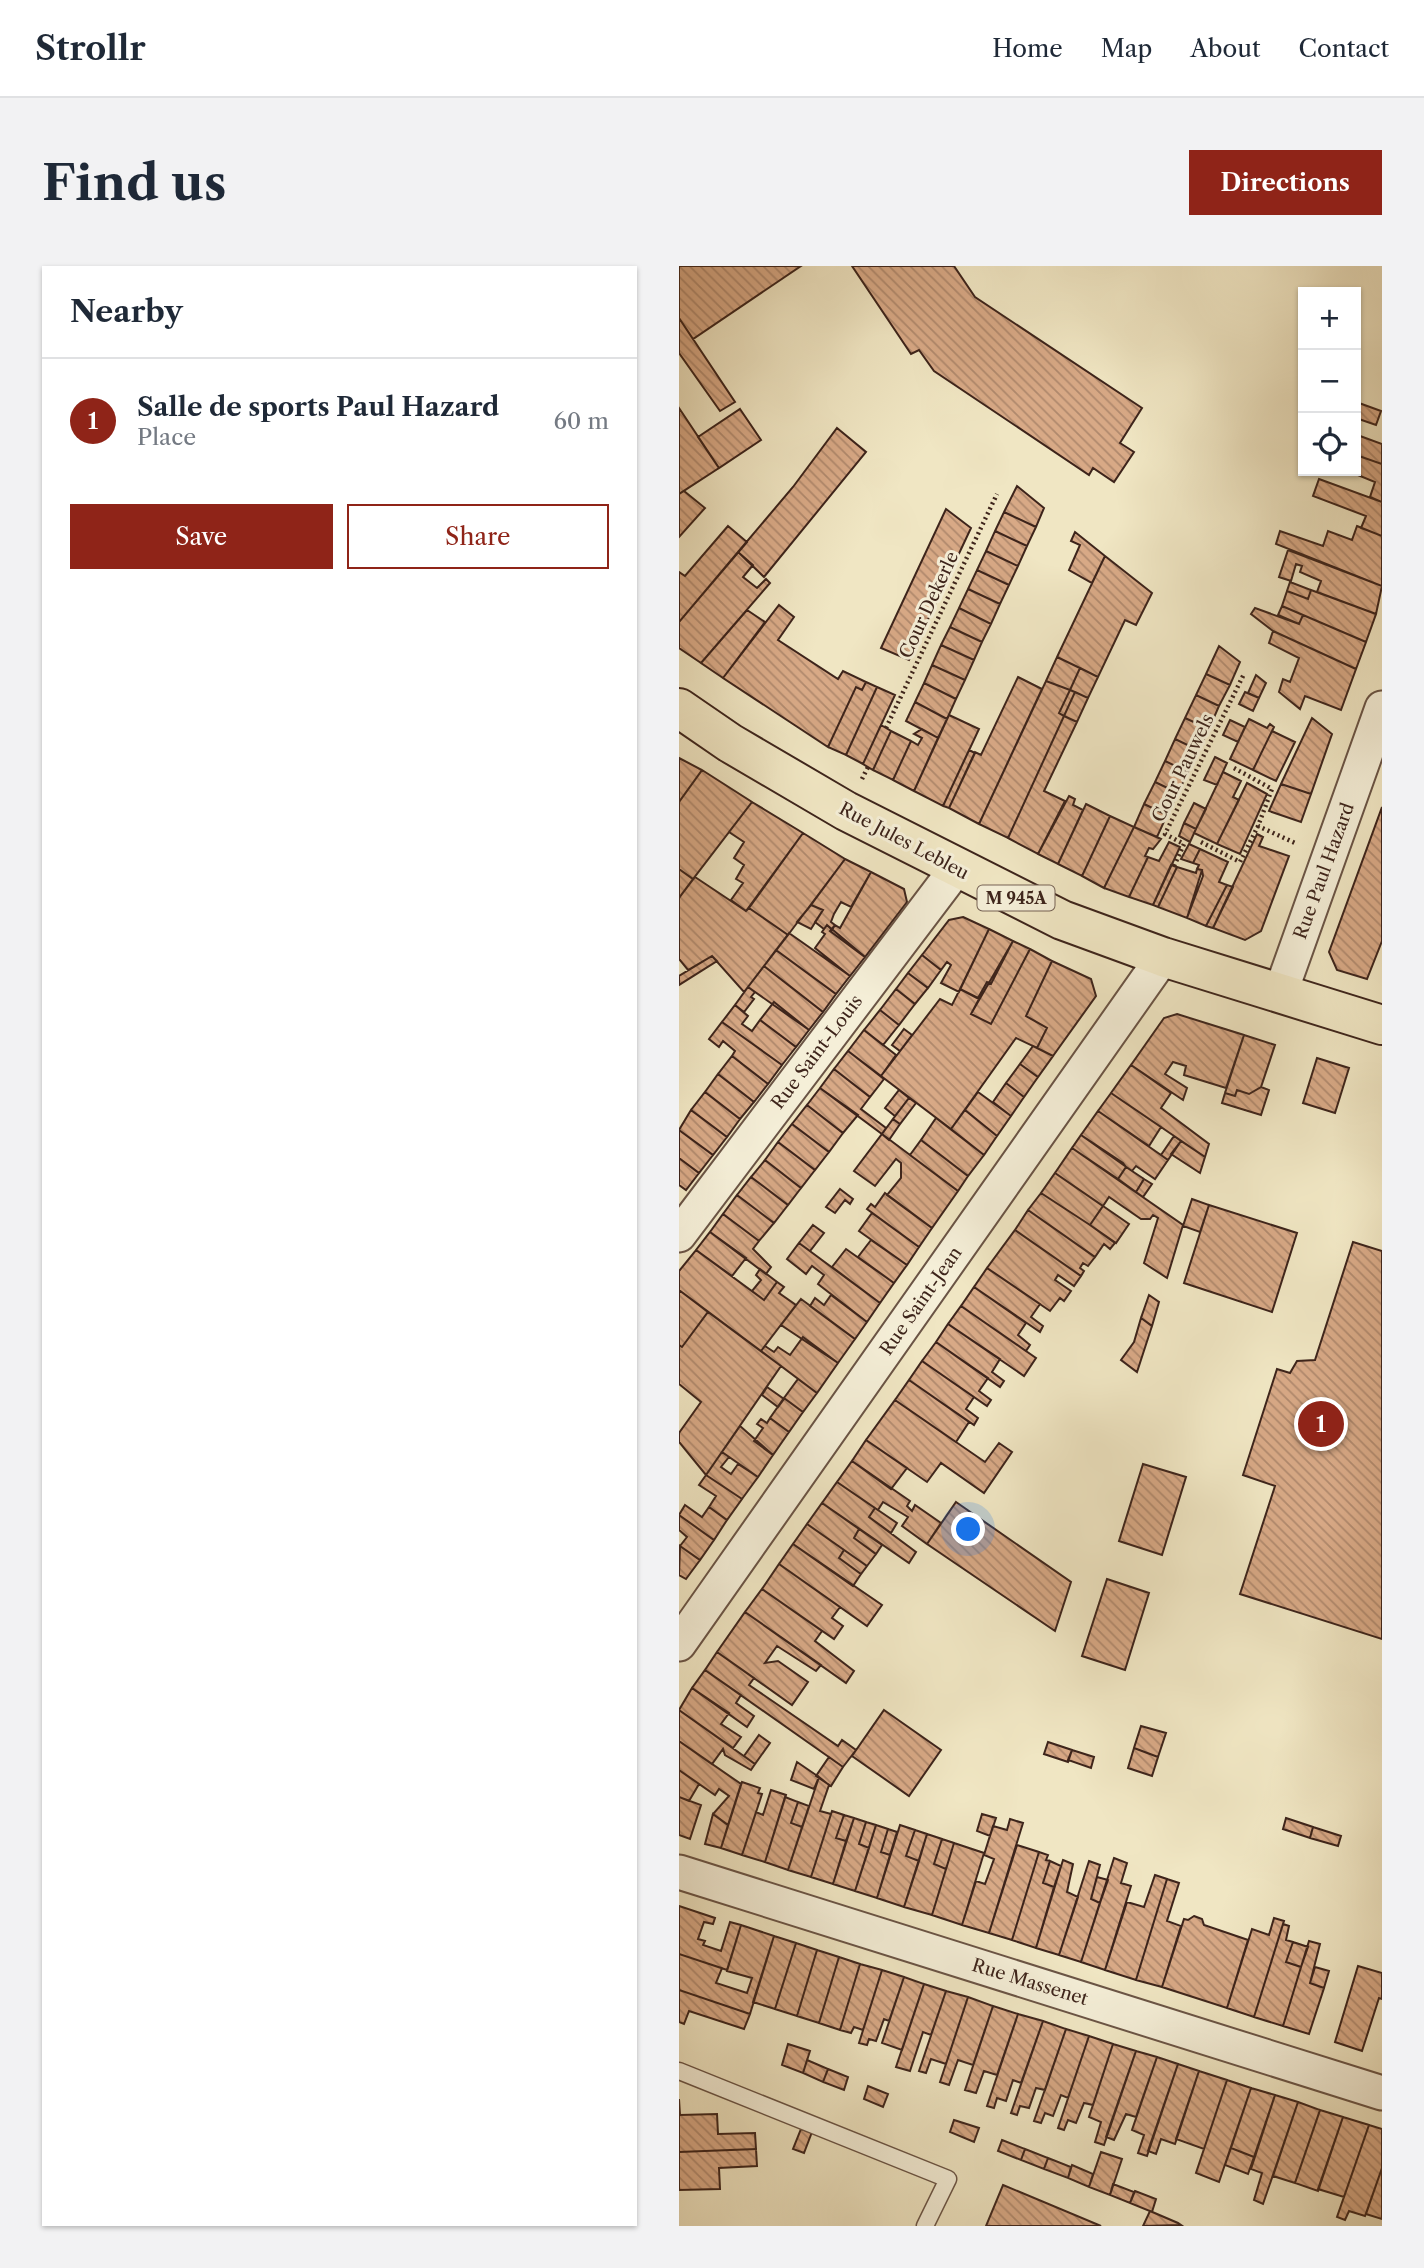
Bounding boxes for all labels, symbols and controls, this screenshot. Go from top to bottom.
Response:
text: Strollr [35,28,146,69]
text: Home [992,34,1063,63]
text: Map [1101,34,1152,63]
text: About [1190,34,1261,63]
text: Contact [1299,34,1389,63]
button: Directions [1189,150,1382,215]
text: Find us [42,152,226,213]
map controls [1298,287,1361,476]
button: + [1298,287,1361,350]
text: Nearby [70,293,183,330]
button: − [1298,350,1361,413]
text: Salle de sports Paul Hazard [137,391,499,423]
text: 1 [88,407,98,435]
text: 60 m [553,407,609,435]
button: locate [1298,413,1361,476]
text: Place [137,423,196,451]
button: Save [70,504,333,569]
button: Share [347,504,609,569]
street label: Cour Dekerle [895,548,963,662]
street label: Cour Pauwels [1147,710,1219,826]
street label: Rue Jules Lebleu [835,798,973,884]
street label: Rue Paul Hazard [1289,800,1359,942]
road number: M 945A [977,886,1055,911]
street label: Rue Saint-Louis [767,990,867,1114]
street label: Rue Saint-Jean [875,1242,967,1360]
pin: 1 [1298,1398,1344,1450]
your location [951,1512,985,1546]
street label: Rue Massenet [969,1954,1091,2010]

